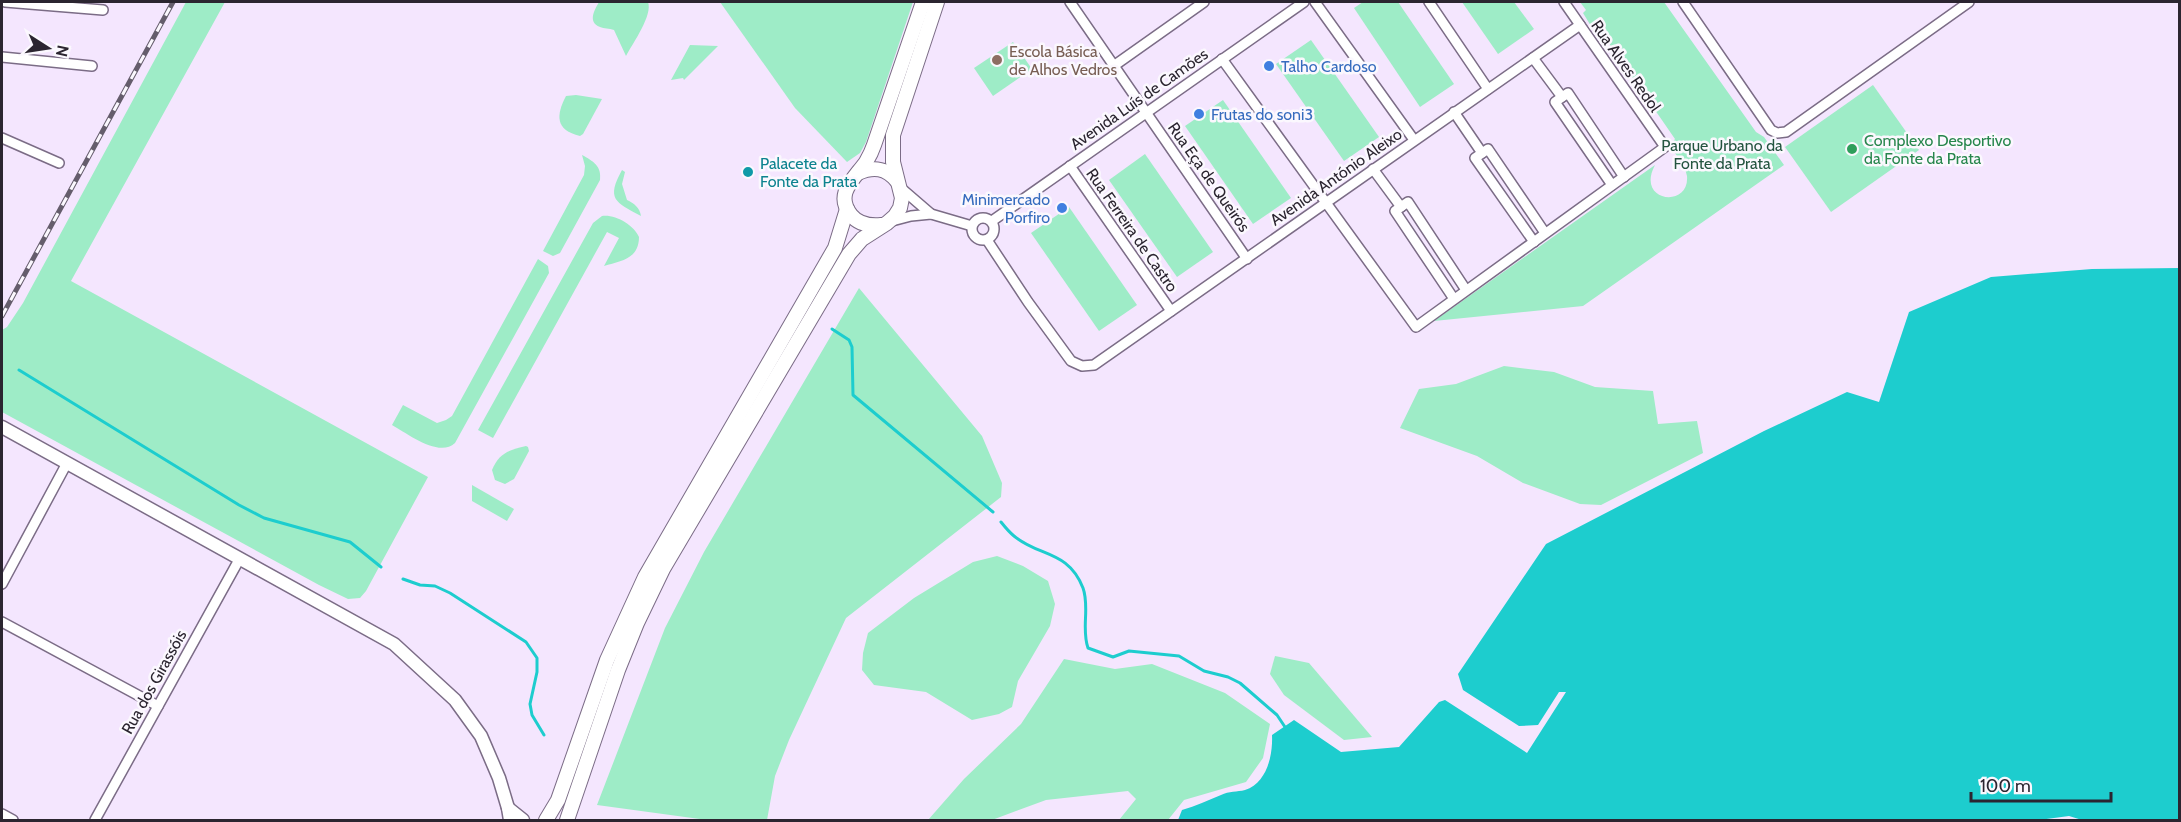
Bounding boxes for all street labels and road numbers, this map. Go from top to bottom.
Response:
street label: Rua Alves Redol [1587,16,1665,116]
street label: Avenida Luís de Camões [1067,44,1212,154]
street label: Rua Eça de Queirós [1164,119,1254,236]
street label: Avenida António Aleixo [1267,124,1406,230]
street label: Rua Ferreira de Castro [1082,165,1182,296]
street label: Rua dos Girassóis [118,626,191,737]

